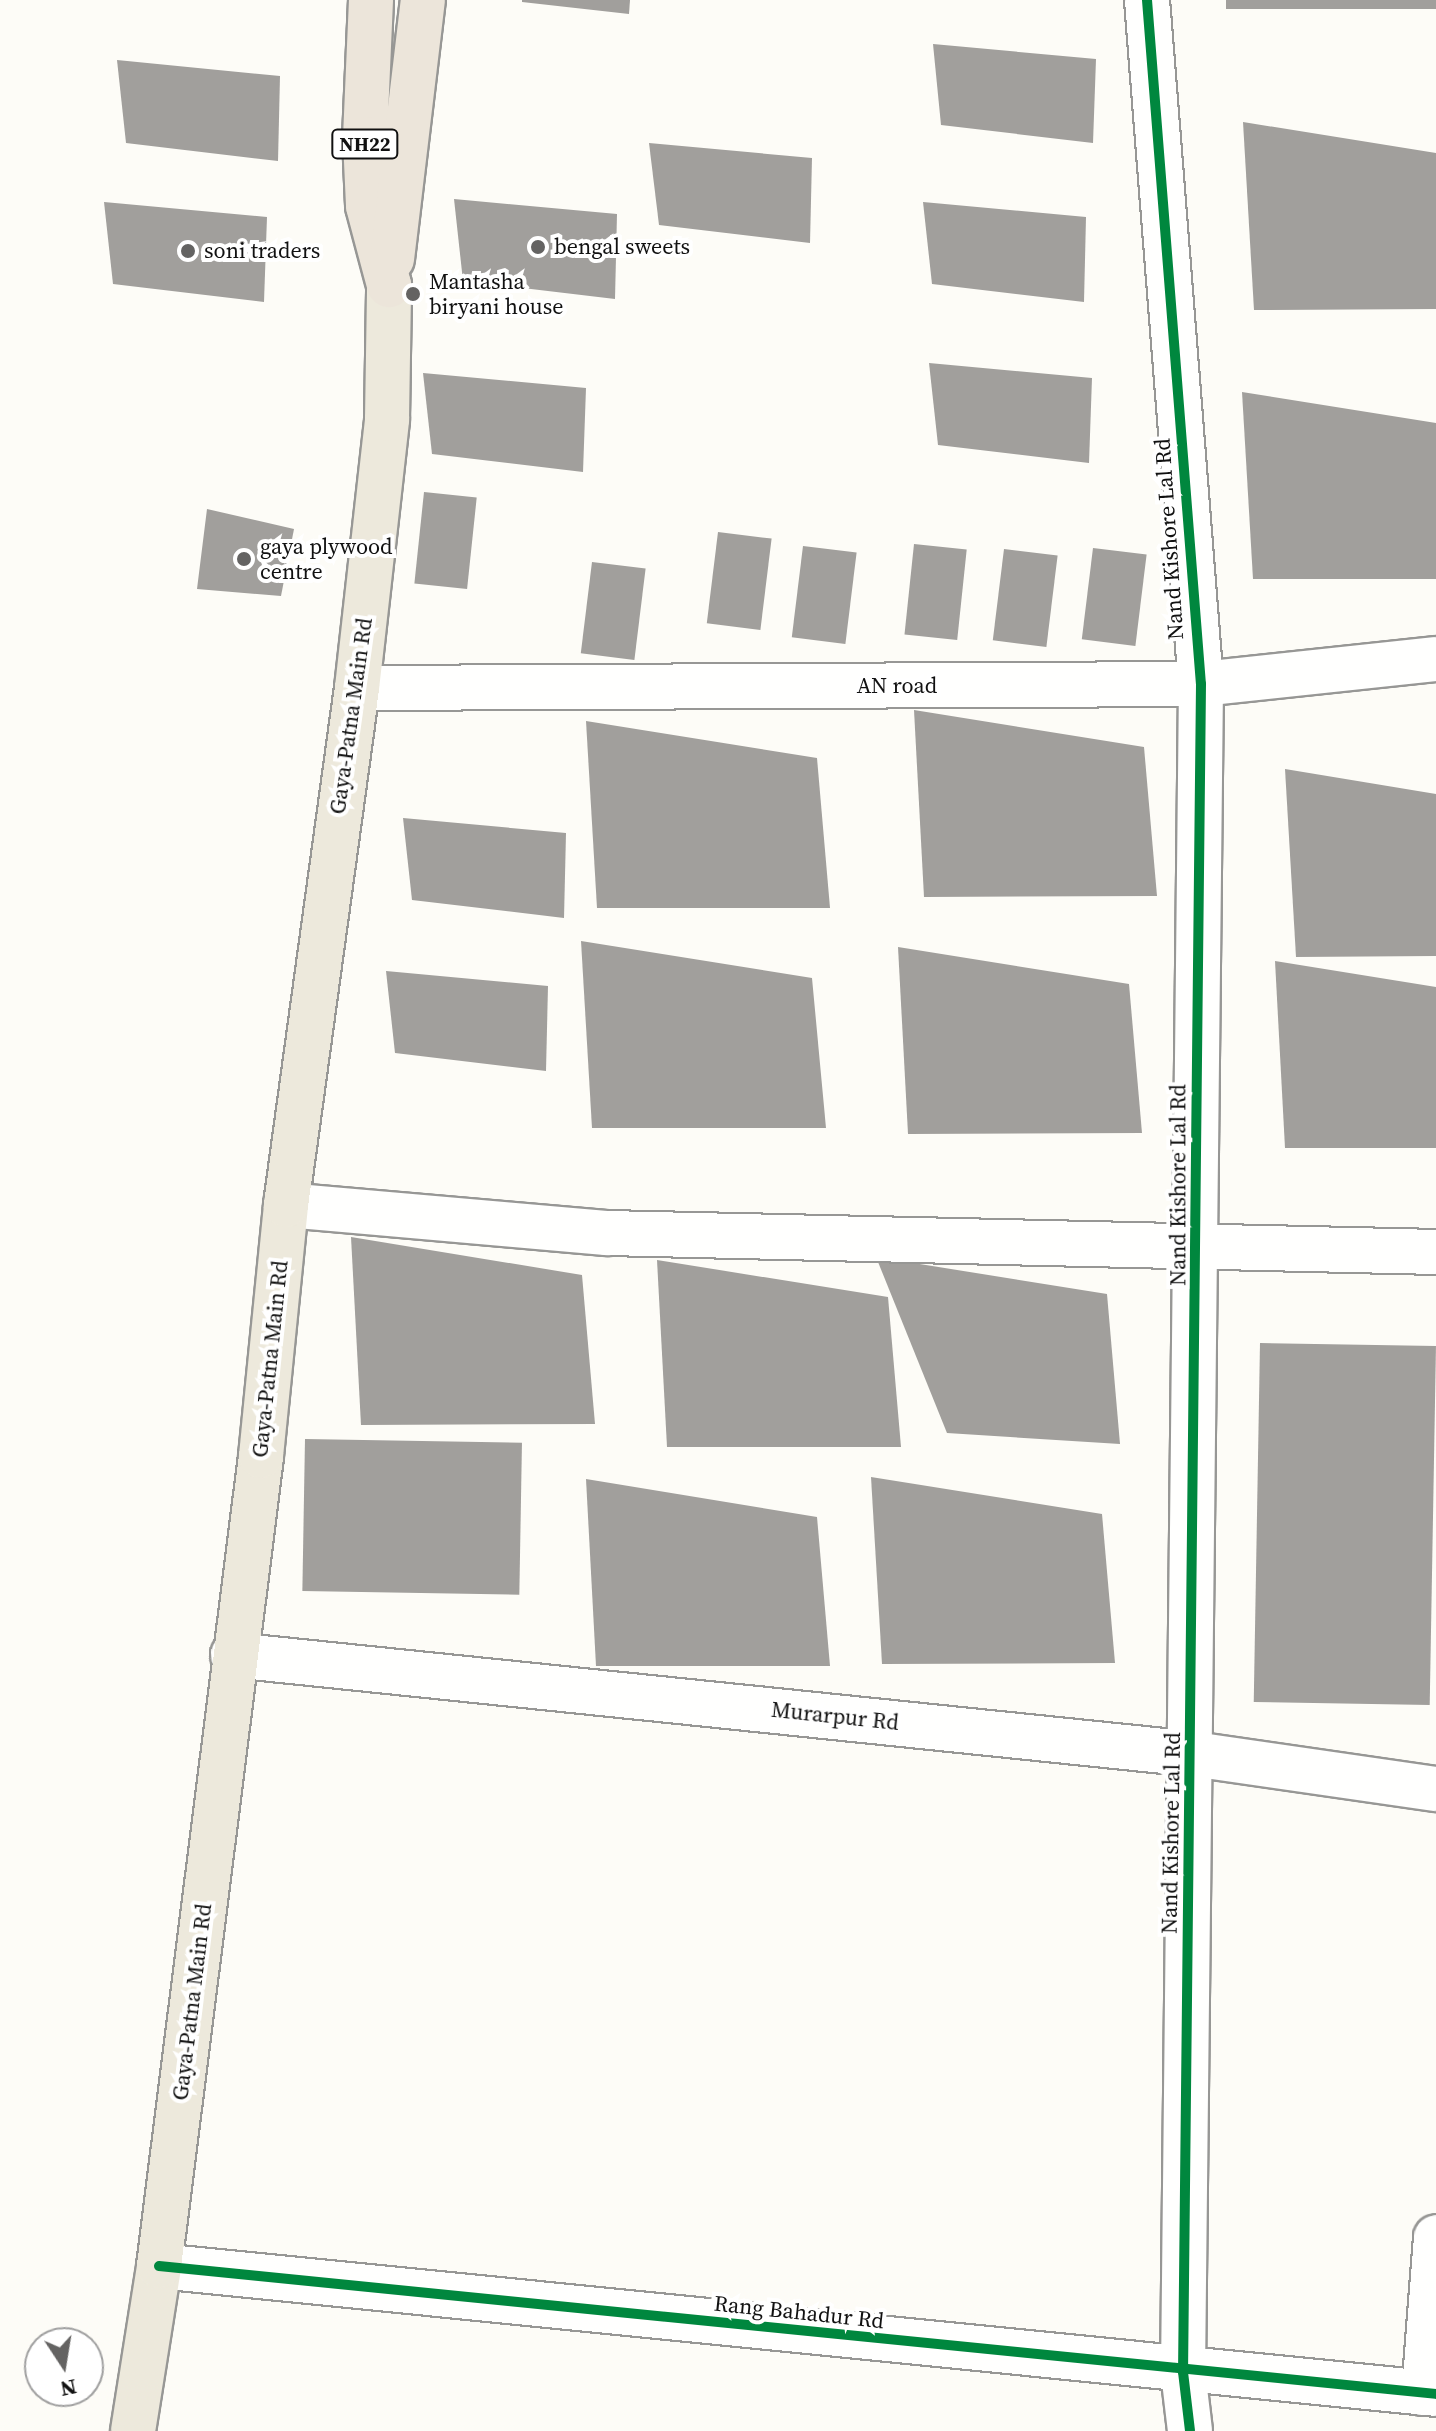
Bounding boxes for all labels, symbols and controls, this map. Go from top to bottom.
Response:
road number: NH22 [331,128,399,160]
place label: bengal sweets [554,234,690,260]
place label: soni traders [204,238,320,264]
marker: bengal sweets [529,238,547,256]
marker: soni traders [179,242,197,260]
place label: Mantasha biryani house [429,268,563,320]
marker: Mantasha biryani house [404,285,422,303]
street label: Nand Kishore Lal Rd [1149,437,1189,641]
place label: gaya plywood centre [260,533,393,584]
marker: gaya plywood centre [235,550,253,568]
street label: Gaya-Patna Main Rd [324,616,378,816]
street label: AN road [857,673,937,699]
street label: Nand Kishore Lal Rd [1165,1084,1191,1286]
street label: Gaya-Patna Main Rd [247,1259,293,1459]
street label: Murarpur Rd [770,1696,900,1736]
street label: Nand Kishore Lal Rd [1156,1732,1186,1934]
street label: Gaya-Patna Main Rd [167,1902,217,2102]
street label: Rang Bahadur Rd [713,2290,885,2334]
north arrow [24,2327,104,2407]
text: N [58,2372,80,2405]

